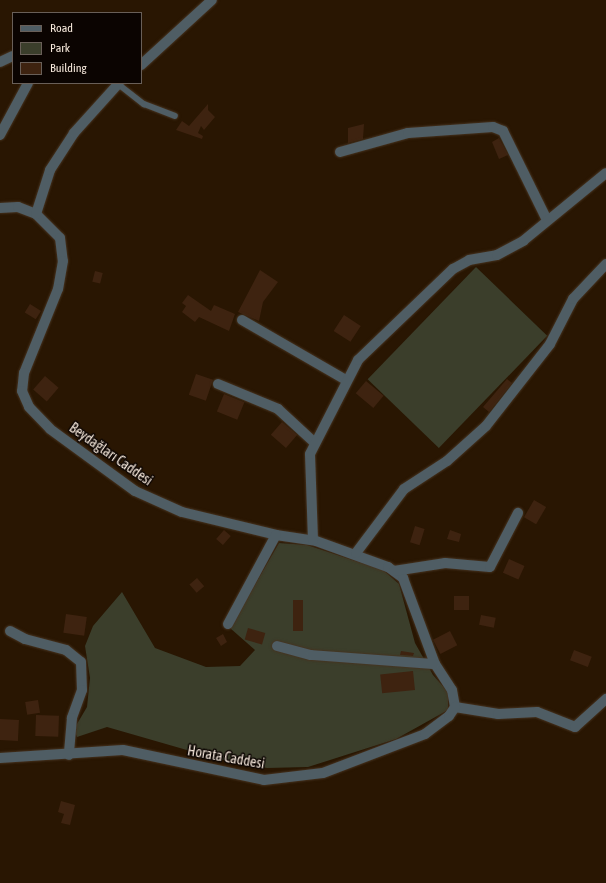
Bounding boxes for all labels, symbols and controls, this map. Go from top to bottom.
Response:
legend [12,12,142,84]
text: Road [50,21,73,35]
text: Park [50,41,70,55]
text: Building [50,61,87,75]
street label: Beydağları Caddesi [66,419,156,489]
street label: Horata Caddesi [186,742,266,772]

